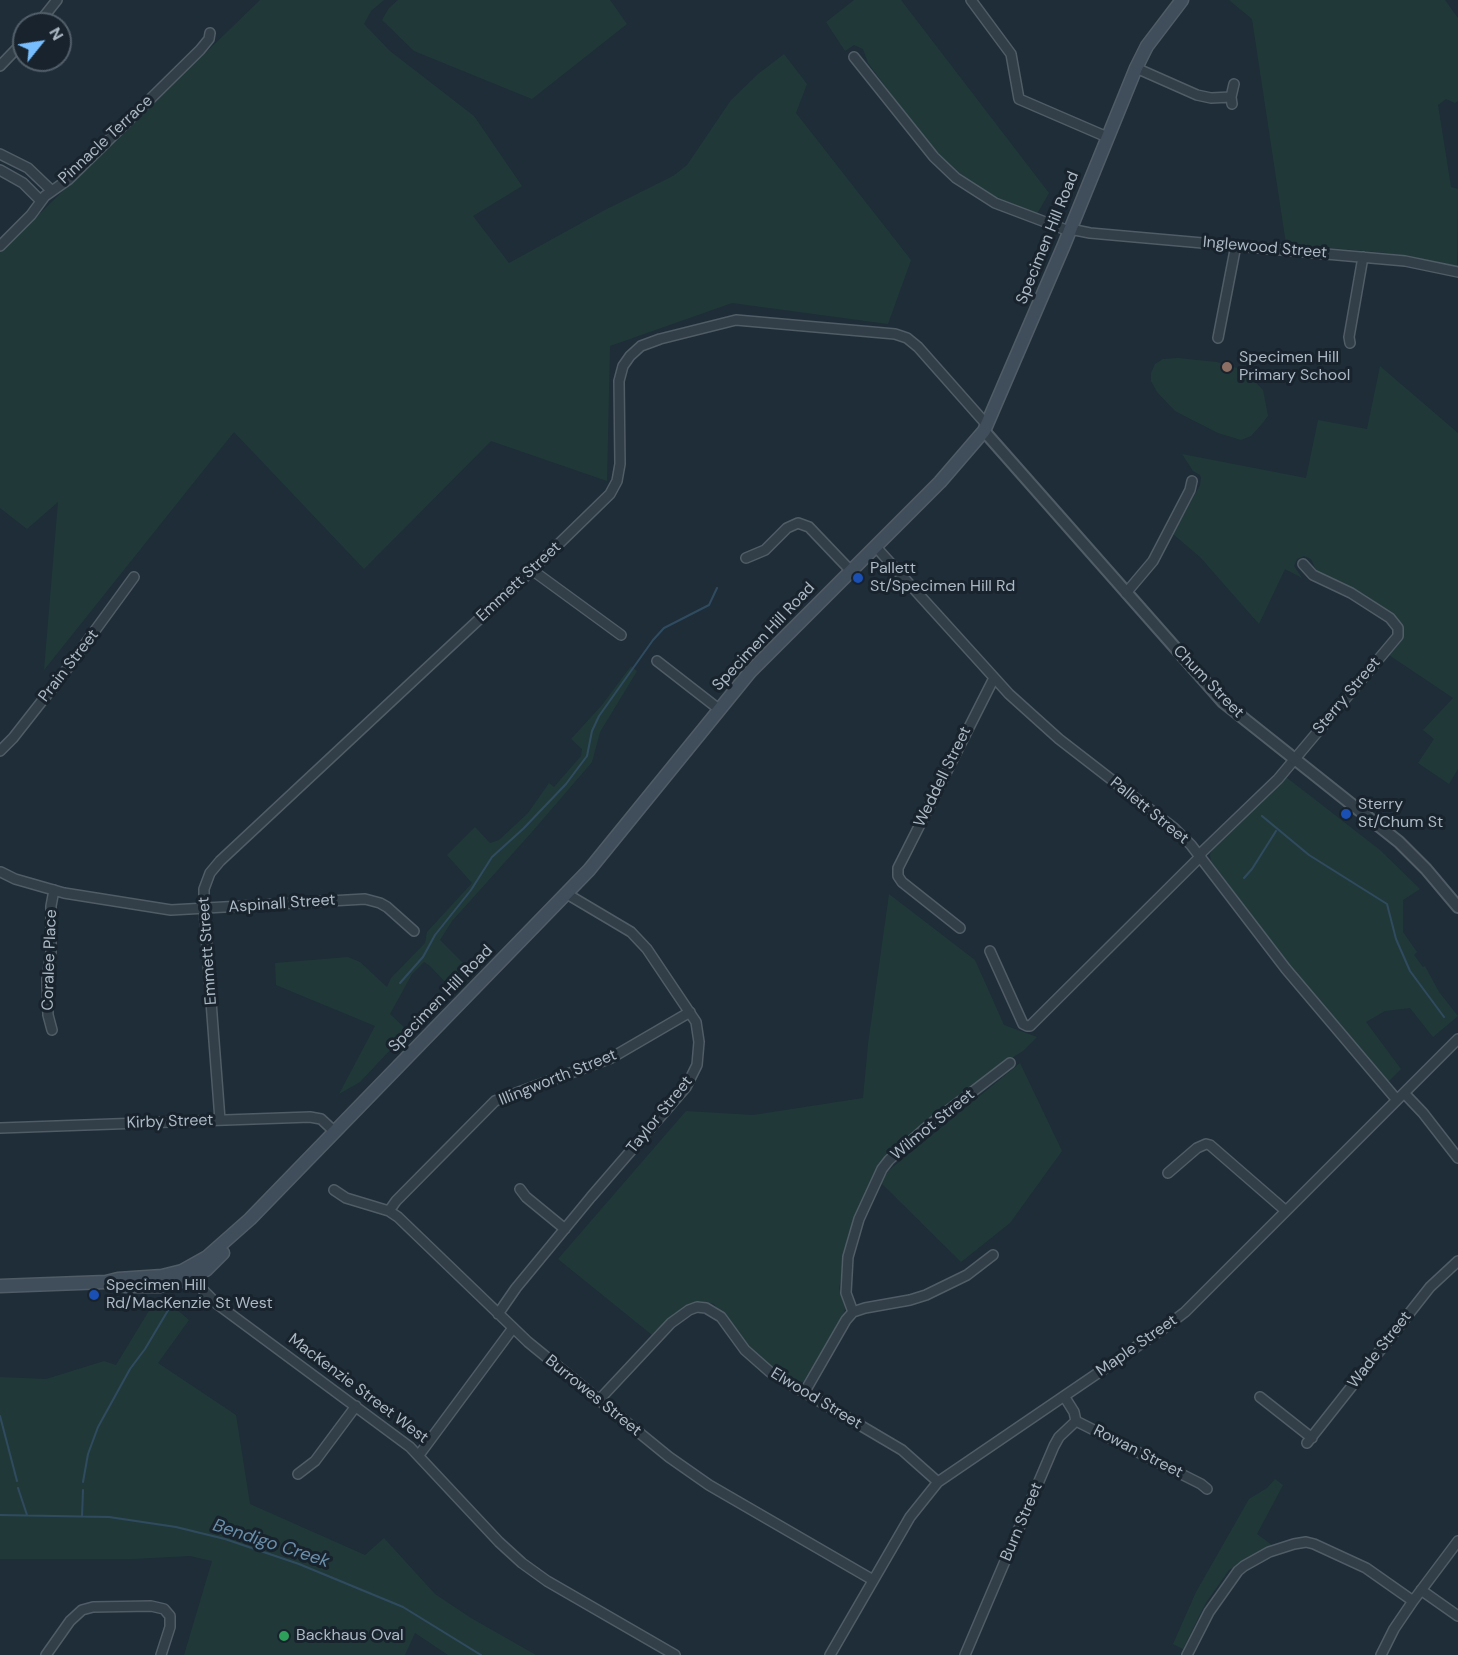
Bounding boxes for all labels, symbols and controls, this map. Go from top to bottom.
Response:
north arrow [12,12,72,72]
text: N [44,23,68,44]
street label: Pinnacle Terrace [55,91,157,189]
street label: Specimen Hill Road [1013,169,1083,307]
street label: Inglewood Street [1202,233,1328,263]
place label: Specimen Hill Primary School [1239,348,1350,386]
marker: Specimen Hill Primary School [1220,360,1234,374]
street label: Emmett Street [473,538,565,626]
place label: Pallett St/Specimen Hill Rd [870,559,1015,597]
marker: Pallett St/Specimen Hill Rd [851,571,865,585]
street label: Specimen Hill Road [709,579,819,695]
street label: Prain Street [35,626,103,706]
street label: Chum Street [1169,642,1247,722]
street label: Sterry Street [1309,654,1385,738]
street label: Weddell Street [910,724,976,830]
street label: Pallett Street [1106,773,1192,849]
place label: Sterry St/Chum St [1358,795,1443,833]
marker: Sterry St/Chum St [1339,807,1353,821]
street label: Aspinall Street [228,891,336,917]
street label: Emmett Street [195,896,221,1006]
street label: Coralee Place [39,909,61,1011]
street label: Specimen Hill Road [385,941,497,1057]
street label: Illingworth Street [496,1046,620,1110]
street label: Taylor Street [623,1073,697,1157]
street label: Wilmot Street [887,1085,979,1165]
street label: Kirby Street [126,1111,214,1133]
place label: Specimen Hill Rd/MacKenzie St West [106,1276,273,1314]
marker: Specimen Hill Rd/MacKenzie St West [87,1288,101,1302]
street label: Wade Street [1344,1308,1416,1392]
street label: Maple Street [1093,1311,1181,1381]
street label: MacKenzie Street West [284,1330,432,1448]
street label: Burrowes Street [541,1351,645,1441]
street label: Elwood Street [767,1364,865,1434]
street label: Rowan Street [1090,1421,1186,1483]
street label: Burn Street [997,1480,1047,1564]
water label: Bendigo Creek [210,1515,332,1573]
place label: Backhaus Oval [296,1626,404,1646]
marker: Backhaus Oval [277,1629,291,1643]

